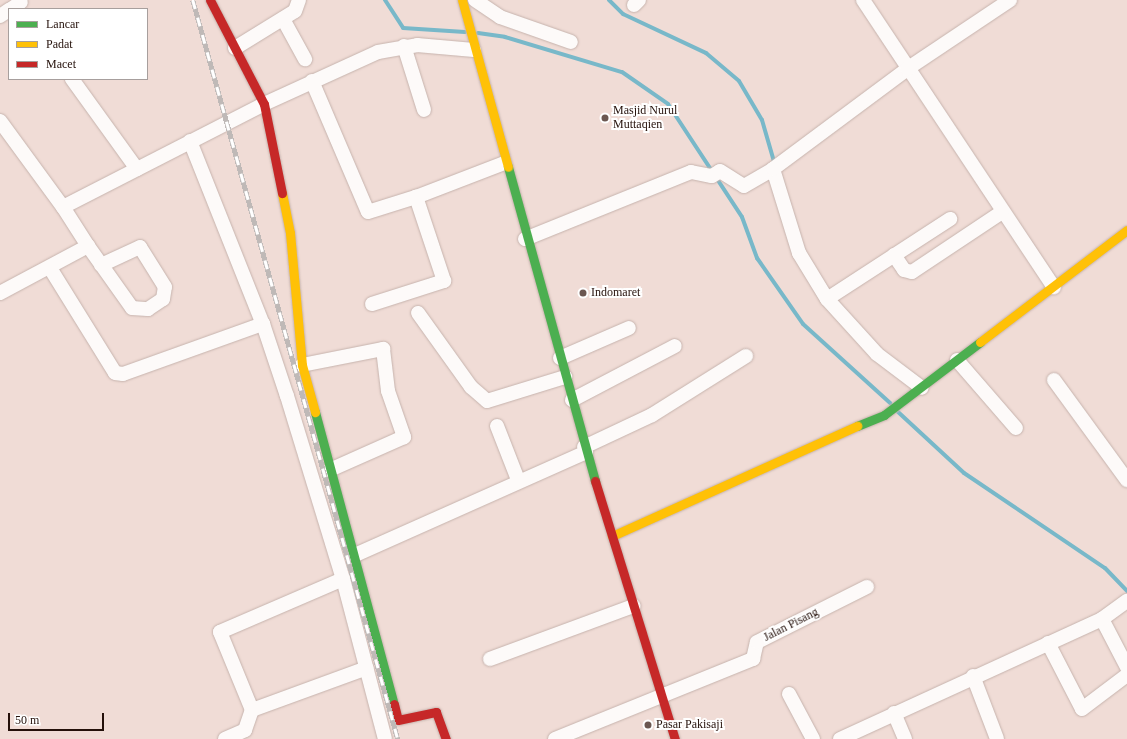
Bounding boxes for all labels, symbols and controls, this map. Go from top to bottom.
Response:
legend [8,8,148,80]
text: Lancar [46,17,79,31]
text: Padat [46,37,73,51]
text: Macet [46,57,76,71]
place label: Masjid Nurul Muttaqien [613,104,677,132]
marker: Masjid Nurul Muttaqien [600,113,610,123]
place label: Indomaret [591,286,640,300]
marker: Indomaret [578,288,588,298]
street label: Jalan Pisang [761,605,821,645]
scale bar [10,705,106,731]
text: 50 m [15,713,39,727]
place label: Pasar Pakisaji [656,718,723,732]
marker: Pasar Pakisaji [643,720,653,730]

